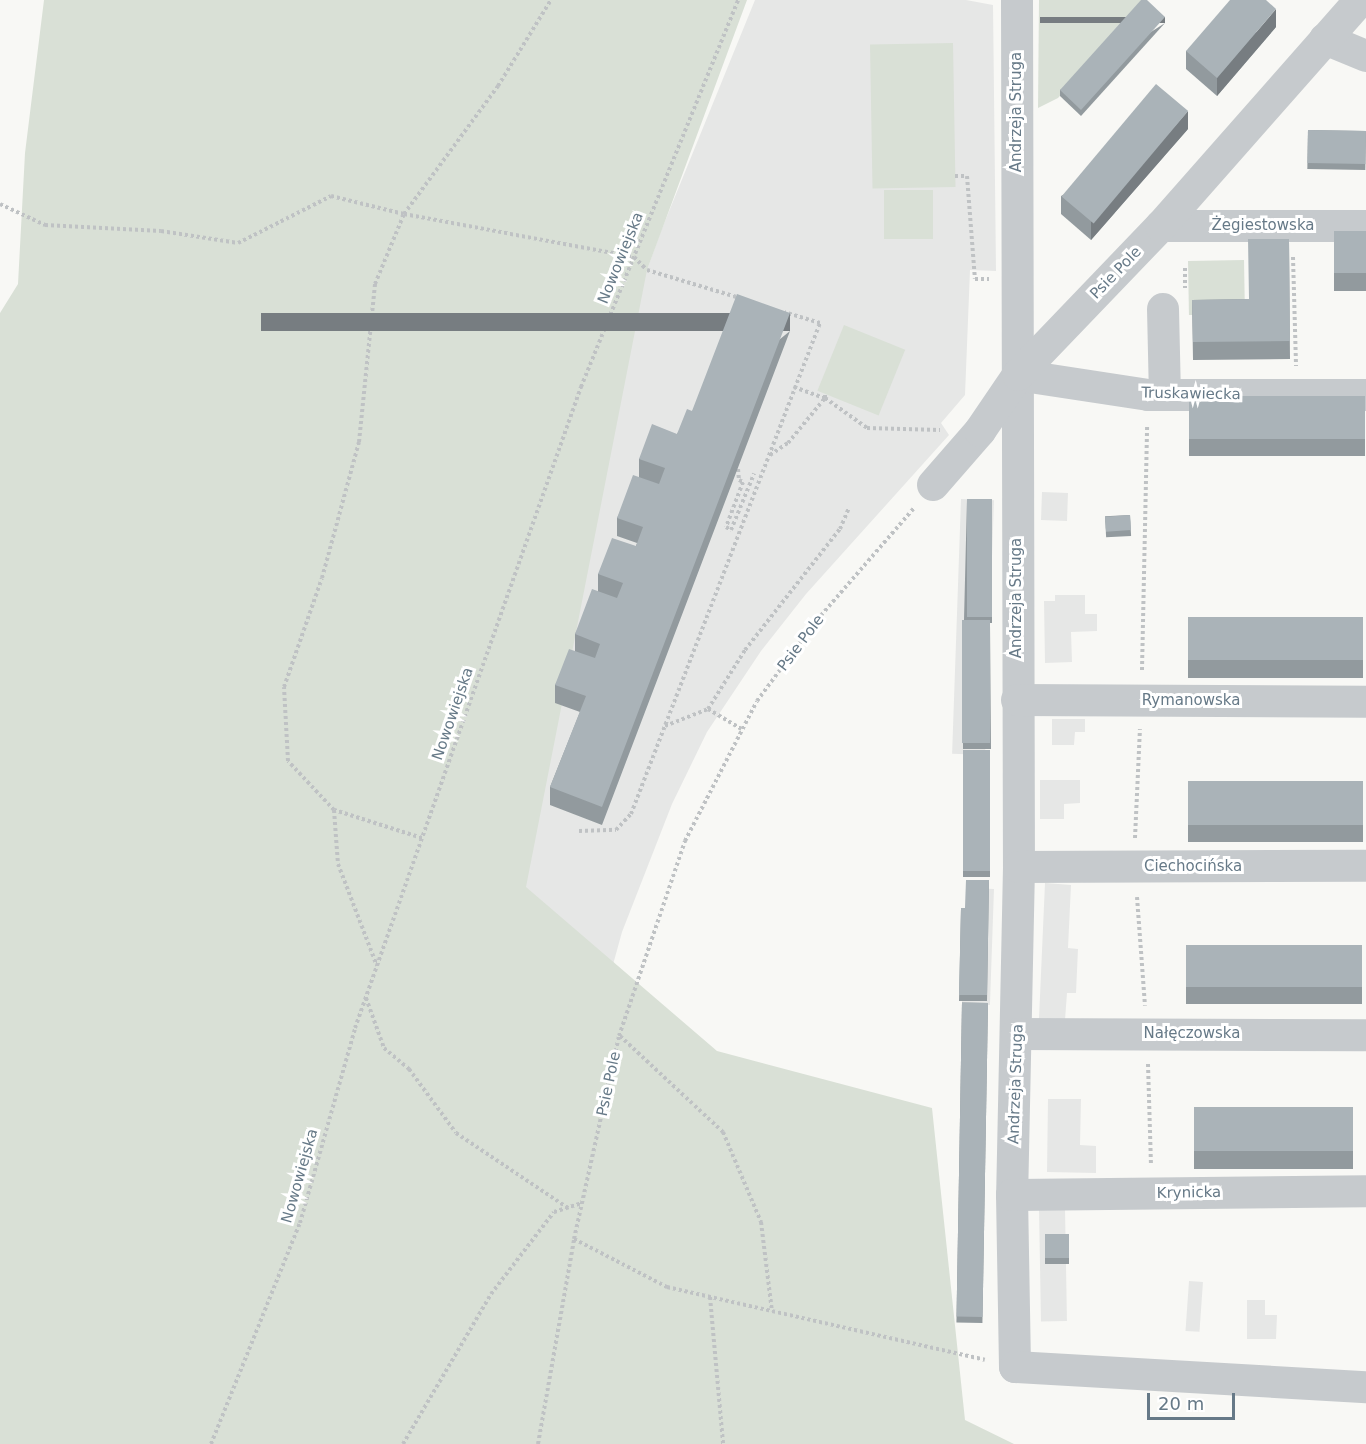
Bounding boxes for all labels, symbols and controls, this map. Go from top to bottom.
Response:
street label: Andrzeja Struga [1008,52,1026,172]
street label: Nowowiejska [594,210,648,306]
street label: Żegiestowska [1212,217,1314,235]
street label: Psie Pole [1087,243,1145,303]
street label: Truskawiecka [1141,384,1241,404]
street label: Andrzeja Struga [1008,538,1026,658]
street label: Psie Pole [774,611,828,675]
street label: Nowowiejska [429,665,477,763]
street label: Rymanowska [1142,692,1240,710]
street label: Ciechocińska [1144,858,1242,876]
street label: Andrzeja Struga [1005,1023,1027,1145]
street label: Nałęczowska [1144,1025,1240,1043]
street label: Psie Pole [593,1050,625,1118]
street label: Nowowiejska [278,1127,322,1225]
street label: Krynicka [1157,1183,1221,1203]
scale bar [1150,1381,1238,1419]
text: 20 m [1158,1393,1204,1414]

